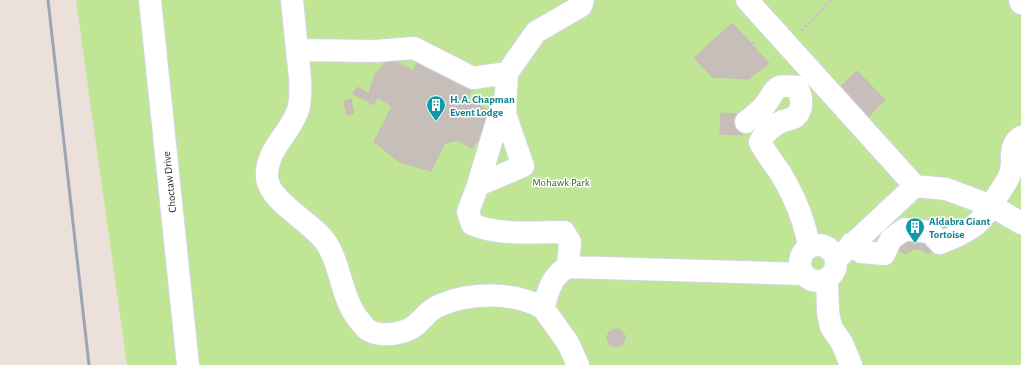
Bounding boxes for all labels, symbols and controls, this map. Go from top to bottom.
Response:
building icon: H. A. Chapman Event Lodge [425,94,447,122]
place label: H. A. Chapman Event Lodge [450,94,515,118]
street label: Choctaw Drive [161,151,178,213]
park label: Mohawk Park [532,177,590,188]
building icon: Aldabra Giant Tortoise [904,216,926,244]
place label: Aldabra Giant Tortoise [929,216,991,240]

